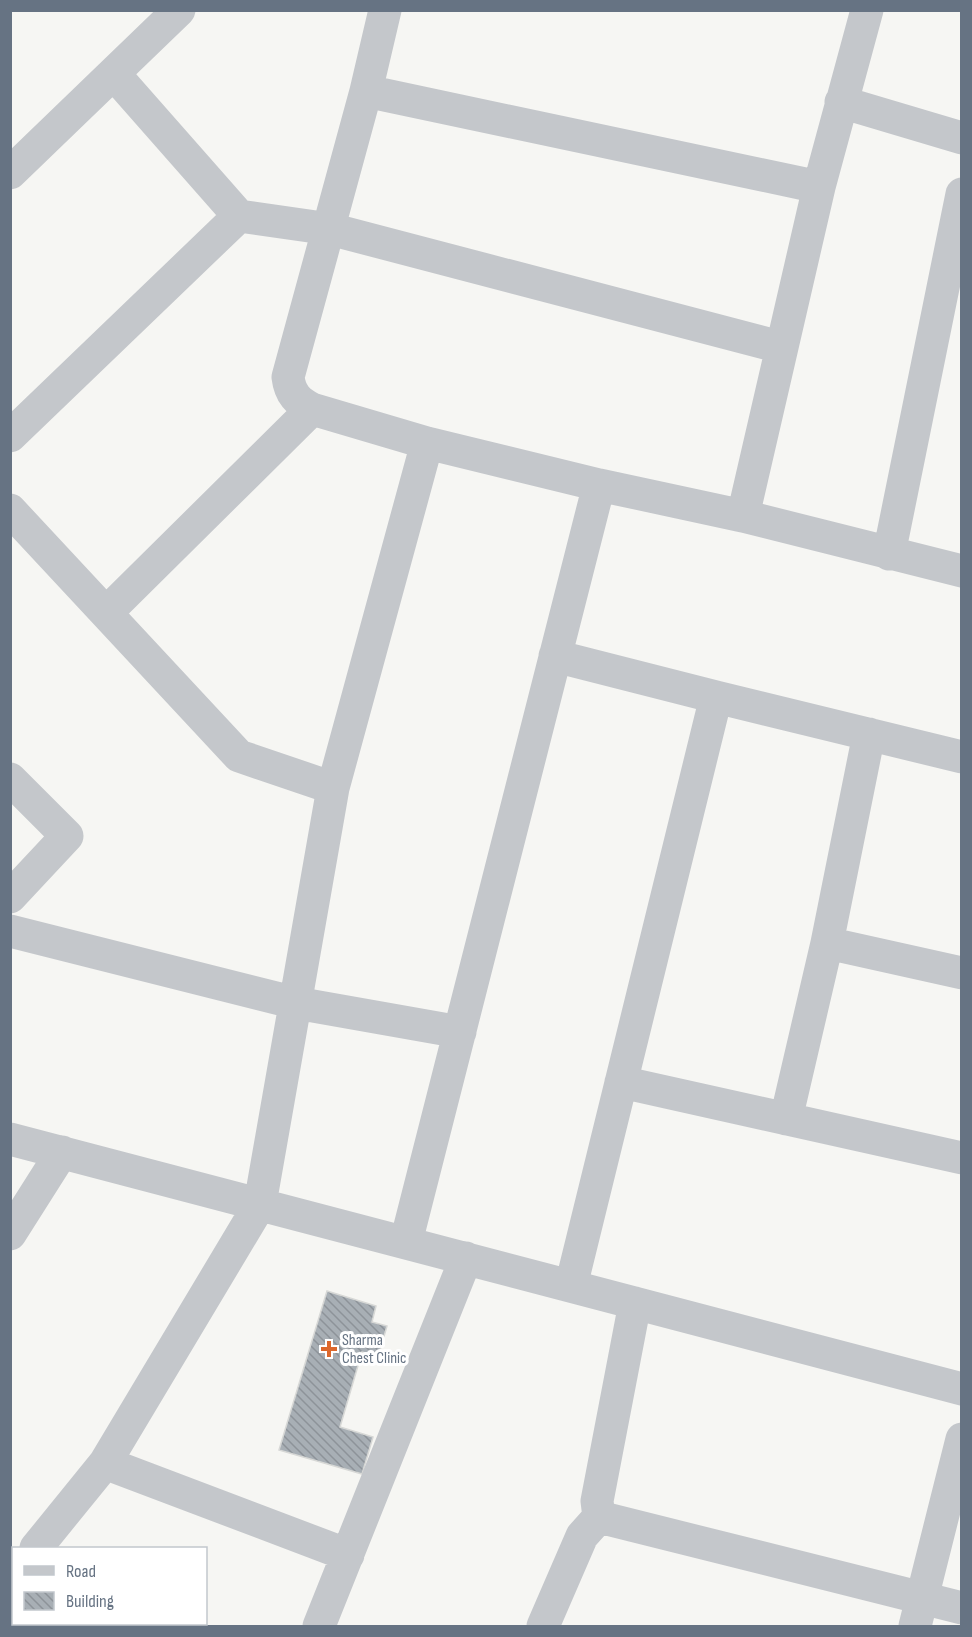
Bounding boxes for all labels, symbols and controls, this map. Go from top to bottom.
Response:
place label: Sharma Chest Clinic [342,1331,406,1368]
marker: Sharma Chest Clinic [320,1340,338,1358]
legend [12,1547,207,1625]
text: Road [66,1561,96,1582]
text: Building [66,1591,114,1612]

